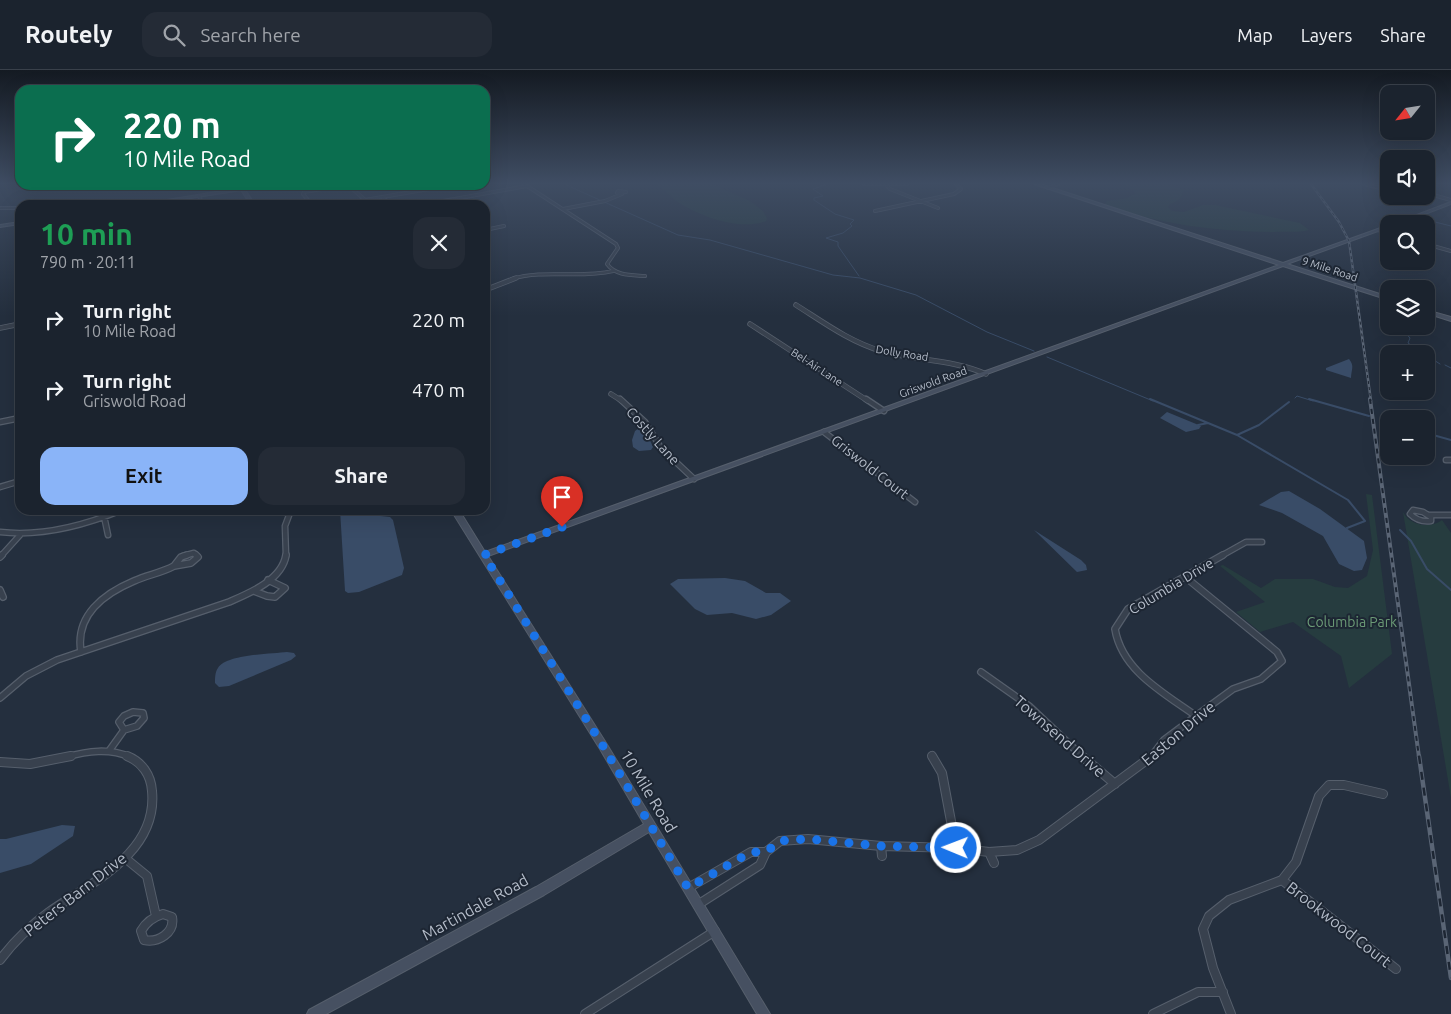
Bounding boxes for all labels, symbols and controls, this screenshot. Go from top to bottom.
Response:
search box [142,12,492,57]
text: Routely [25,21,112,48]
icon: search [160,21,188,49]
text: Search here [200,24,301,46]
text: Map [1237,25,1273,45]
text: Layers [1301,25,1352,45]
text: Share [1380,25,1426,45]
north arrow [1380,85,1435,140]
map controls [1380,85,1435,465]
icon: right [40,105,105,170]
text: 220 m [123,105,221,145]
text: 10 Mile Road [123,146,251,171]
button: sound [1380,150,1435,205]
button: search [1380,215,1435,270]
text: 10 min [40,217,133,251]
button: close [413,217,465,269]
text: 790 m · 20:11 [40,253,136,271]
street label: 9 Mile Road [1301,254,1359,284]
button: layers [1380,280,1435,335]
text: Turn right [83,300,171,322]
icon: right [40,306,68,334]
text: 220 m [412,309,465,331]
text: 10 Mile Road [83,322,176,340]
street label: Dolly Road [875,343,929,363]
button: + [1380,345,1435,400]
street label: Bel-Air Lane [789,346,845,388]
street label: Griswold Road [898,364,968,400]
text: Turn right [83,370,171,392]
icon: right [40,376,68,404]
text: 470 m [412,379,465,401]
text: Griswold Road [83,392,186,410]
street label: Costly Lane [623,404,683,468]
button: − [1380,410,1435,465]
street label: Griswold Court [828,432,912,502]
button: Exit [40,447,248,505]
button: Share [258,447,465,505]
pin [541,476,583,527]
icon: arrive [548,483,576,511]
street label: Columbia Drive [1126,555,1216,617]
park label: Columbia Park [1307,614,1397,630]
street label: Townsend Drive [1011,692,1109,780]
street label: Easton Drive [1138,697,1218,769]
street label: 10 Mile Road [617,746,681,836]
position arrow [929,821,981,873]
street label: Peters Barn Drive [20,848,130,940]
street label: Martindale Road [419,870,531,944]
street label: Brookwood Court [1283,878,1395,971]

